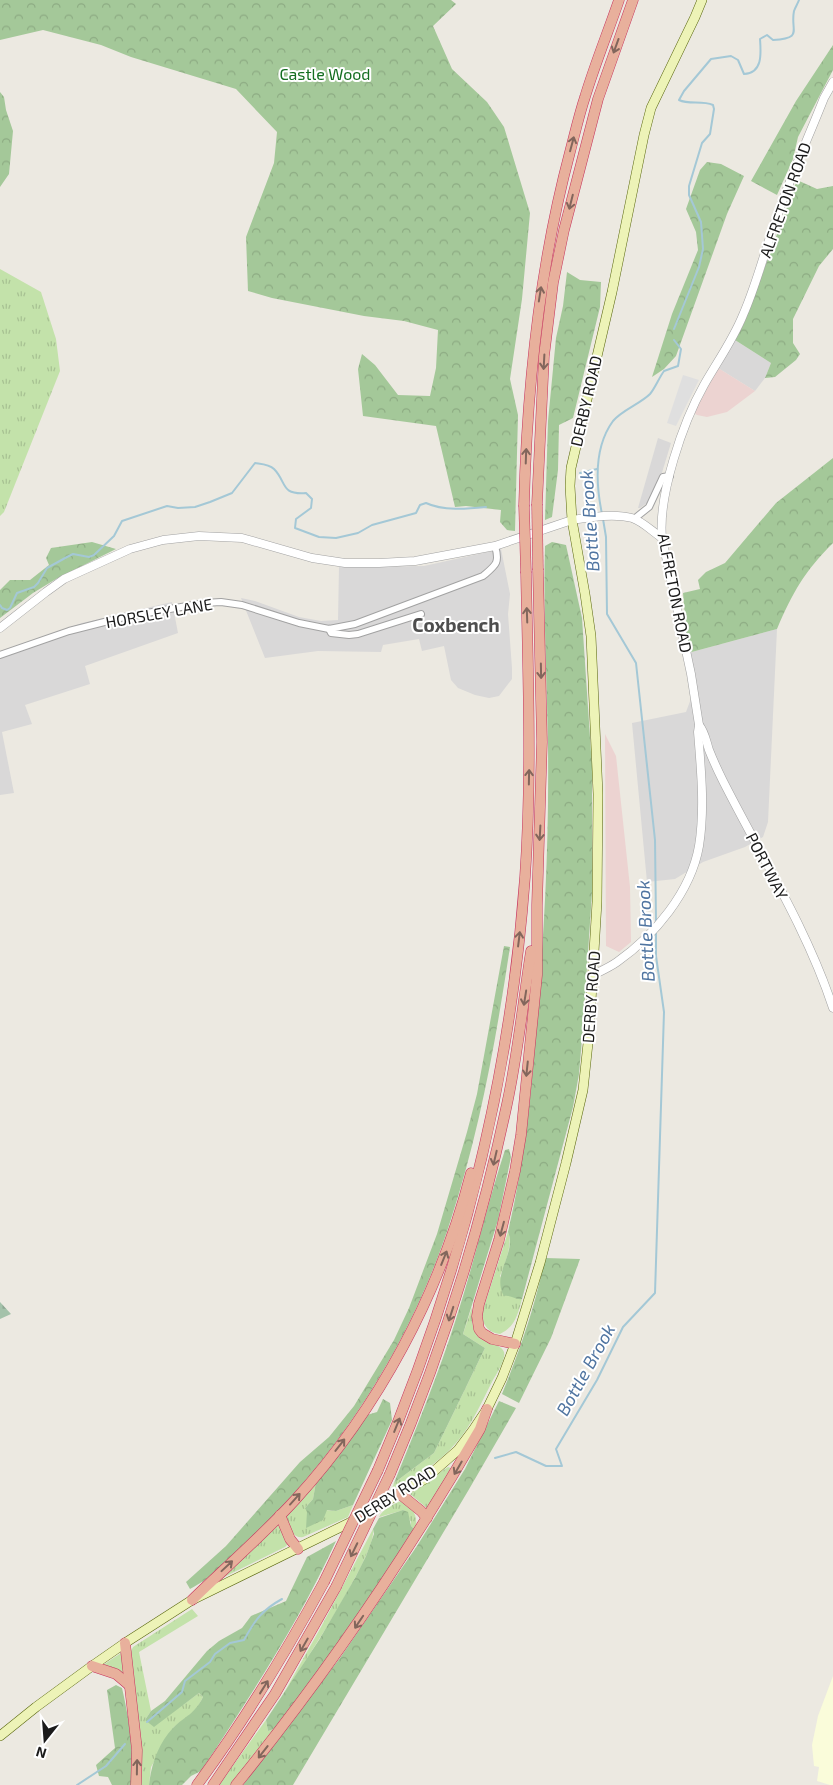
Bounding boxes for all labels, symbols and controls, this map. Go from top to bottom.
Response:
one-way arrow [611,38,620,53]
park label: Castle Wood [279,64,371,83]
one-way arrow [568,136,577,152]
street label: ALFRETON ROAD [755,140,814,260]
one-way arrow [566,193,575,209]
one-way arrow [535,287,545,303]
one-way arrow [539,353,548,369]
street label: DERBY ROAD [566,354,605,448]
one-way arrow [521,448,530,464]
water label: Bottle Brook [574,470,604,572]
street label: ALFRETON ROAD [655,532,696,654]
street label: HORSLEY LANE [104,594,214,631]
one-way arrow [522,607,531,623]
district label: Coxbench [412,613,500,636]
one-way arrow [536,663,545,679]
one-way arrow [524,769,534,786]
one-way arrow [535,825,545,841]
street label: PORTWAY [743,829,792,902]
water label: Bottle Brook [631,880,659,982]
one-way arrow [514,931,524,947]
street label: DERBY ROAD [578,950,603,1044]
one-way arrow [519,990,529,1006]
one-way arrow [522,1061,532,1077]
one-way arrow [490,1150,499,1166]
one-way arrow [497,1221,506,1237]
one-way arrow [440,1251,449,1266]
one-way arrow [445,1306,455,1322]
water label: Bottle Brook [551,1320,619,1419]
one-way arrow [392,1418,402,1433]
one-way arrow [334,1439,345,1452]
one-way arrow [452,1460,462,1474]
street label: DERBY ROAD [350,1461,439,1526]
one-way arrow [289,1493,301,1506]
one-way arrow [349,1542,359,1557]
one-way arrow [221,1560,233,1572]
one-way arrow [354,1614,364,1628]
one-way arrow [299,1637,309,1651]
one-way arrow [259,1680,269,1694]
north arrow [20,1715,70,1765]
text: N [34,1743,48,1763]
one-way arrow [257,1745,268,1758]
one-way arrow [132,1760,142,1776]

